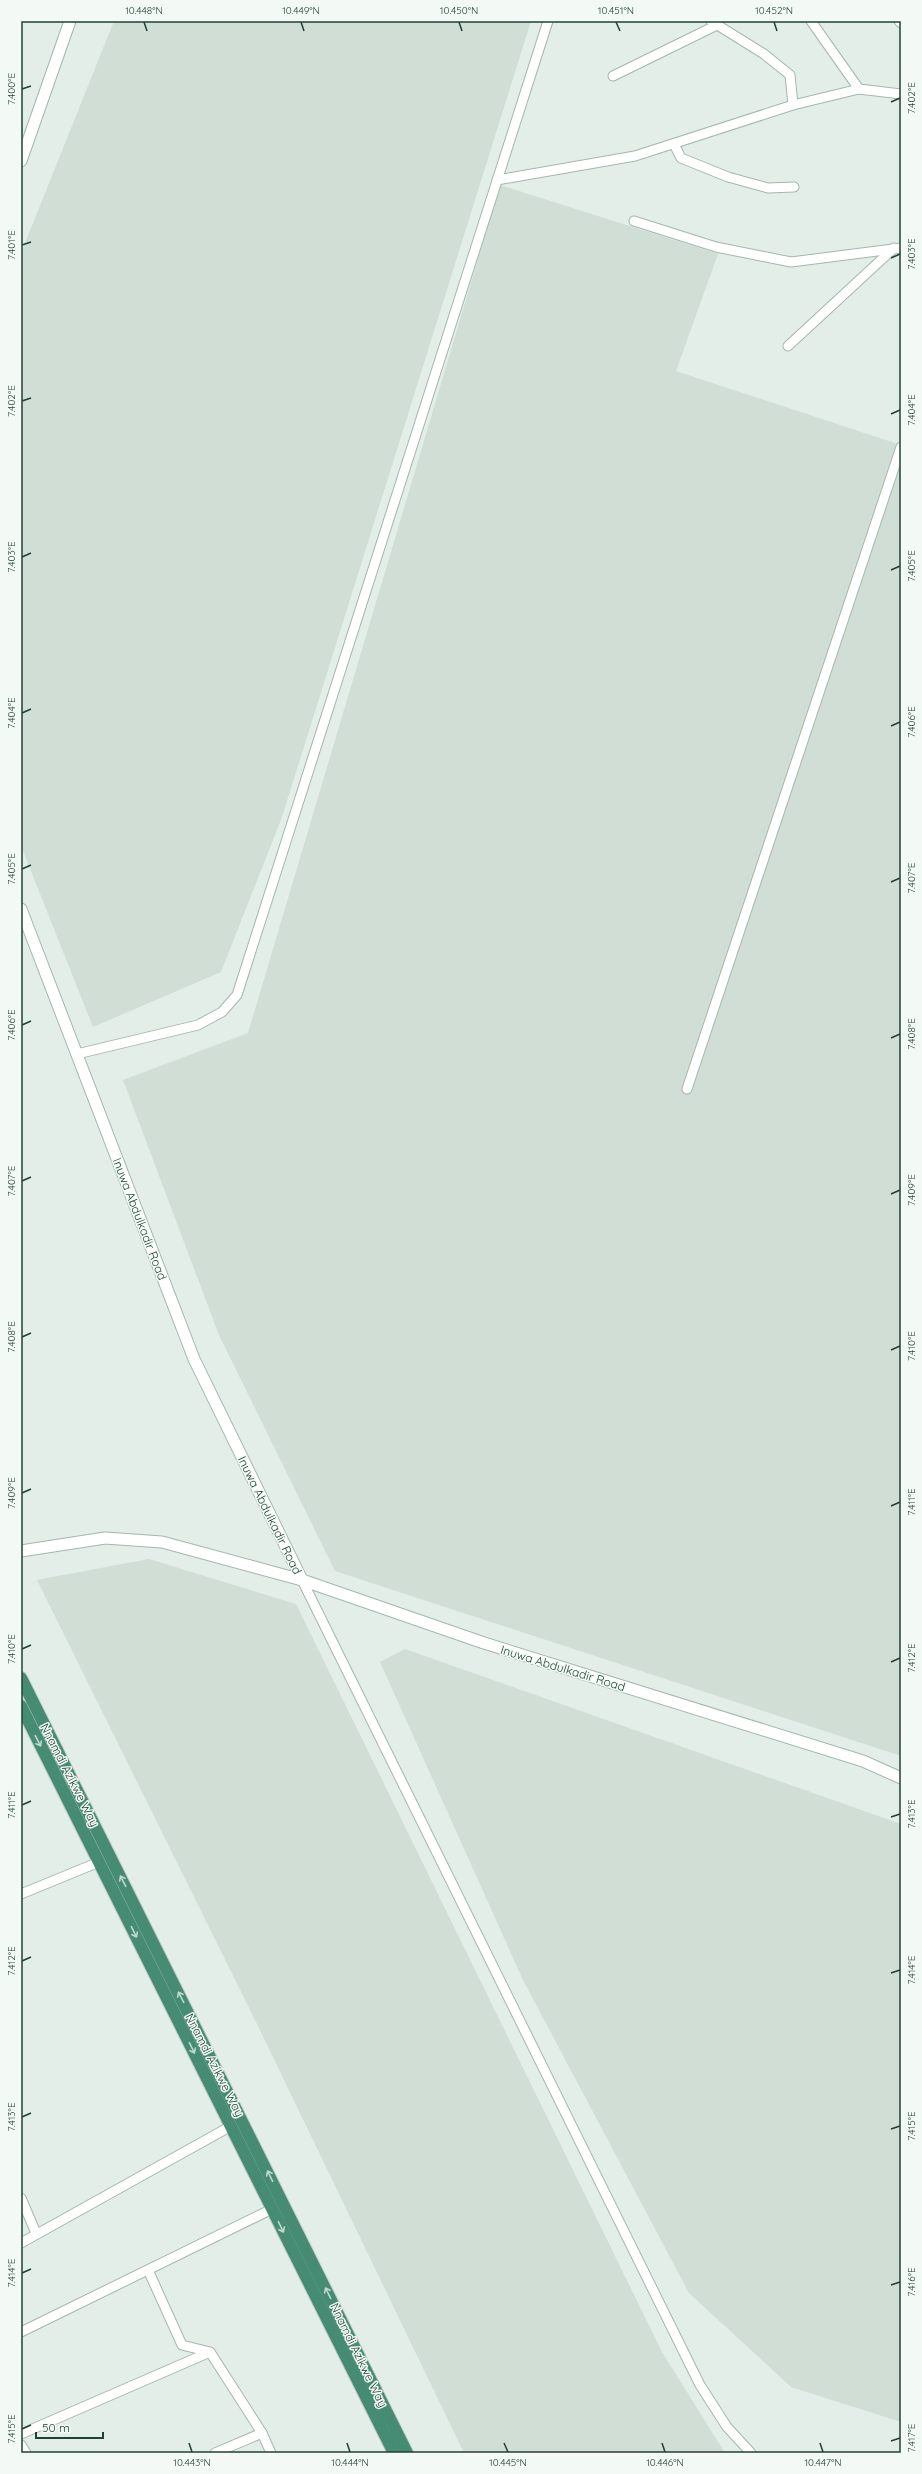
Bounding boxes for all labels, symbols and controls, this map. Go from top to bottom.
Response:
text: 10.448°N [125,4,163,17]
text: 10.449°N [282,4,320,17]
text: 10.450°N [440,4,478,17]
text: 10.451°N [598,4,634,17]
text: 10.452°N [755,4,793,17]
text: 7.400°E [5,73,18,105]
text: 7.402°E [905,82,918,114]
text: 7.401°E [5,230,18,260]
text: 7.403°E [905,238,918,270]
text: 7.402°E [5,385,18,417]
text: 7.404°E [905,394,918,426]
text: 7.403°E [5,541,18,573]
text: 7.405°E [905,550,918,582]
text: 7.404°E [5,697,18,729]
text: 7.406°E [905,706,918,738]
text: 7.405°E [5,853,18,885]
text: 7.407°E [905,862,918,893]
text: 7.406°E [5,1009,18,1041]
text: 7.408°E [905,1018,918,1050]
street label: Inuwa Abdulkadir Road [110,1156,170,1282]
text: 7.407°E [5,1165,18,1196]
text: 7.409°E [905,1174,918,1206]
text: 7.408°E [5,1321,18,1353]
text: 7.410°E [905,1331,918,1361]
street label: Inuwa Abdulkadir Road [235,1453,305,1577]
text: 7.409°E [5,1477,18,1509]
text: 7.411°E [905,1488,918,1516]
text: 7.410°E [5,1634,18,1664]
street label: Inuwa Abdulkadir Road [499,1642,627,1694]
text: 7.412°E [905,1643,918,1673]
street label: Nnamdi Azikwe Way [37,1721,103,1829]
one-way arrow [35,1734,43,1746]
text: 7.411°E [5,1791,18,1819]
text: 7.413°E [905,1799,918,1829]
one-way arrow [119,1875,126,1887]
one-way arrow [131,1926,138,1938]
text: 7.412°E [5,1946,18,1976]
text: 7.414°E [905,1955,918,1985]
one-way arrow [177,1991,184,2003]
street label: Nnamdi Azikwe Way [182,2011,248,2119]
one-way arrow [189,2042,196,2054]
text: 7.413°E [5,2102,18,2132]
text: 7.415°E [905,2111,918,2141]
one-way arrow [266,2170,273,2182]
one-way arrow [278,2221,285,2233]
text: 7.414°E [5,2258,18,2288]
text: 7.416°E [905,2267,918,2297]
one-way arrow [324,2287,331,2299]
street label: Nnamdi Azikwe Way [327,2300,391,2410]
text: 7.415°E [5,2414,18,2444]
scale bar [36,2414,103,2440]
text: 50 m [42,2420,70,2435]
text: 7.417°E [905,2423,918,2453]
text: 10.443°N [173,2456,211,2469]
text: 10.444°N [331,2456,369,2469]
text: 10.445°N [489,2456,527,2469]
text: 10.446°N [646,2456,684,2469]
text: 10.447°N [804,2456,842,2469]

